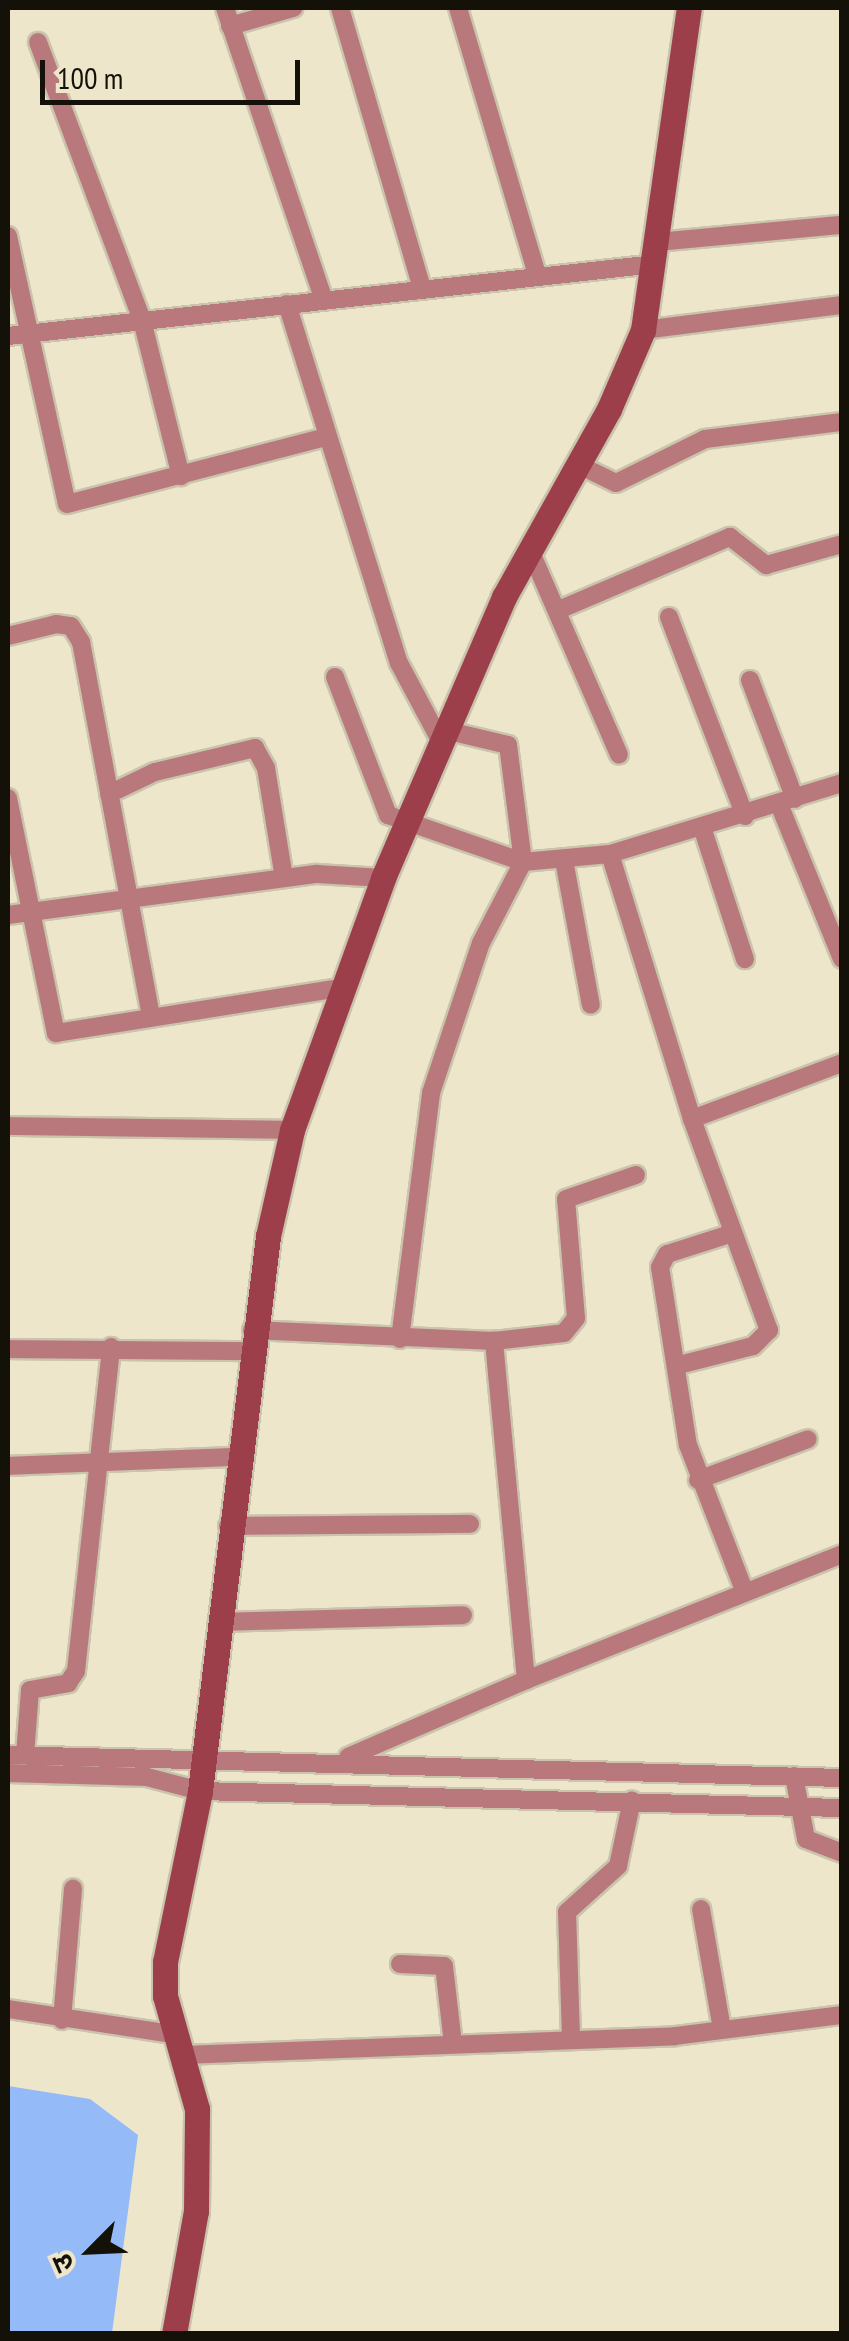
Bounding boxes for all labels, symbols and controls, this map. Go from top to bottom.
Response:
scale bar [45,40,305,102]
text: 100 m [57,58,123,97]
north arrow [40,2201,140,2301]
text: उ [42,2248,82,2278]

